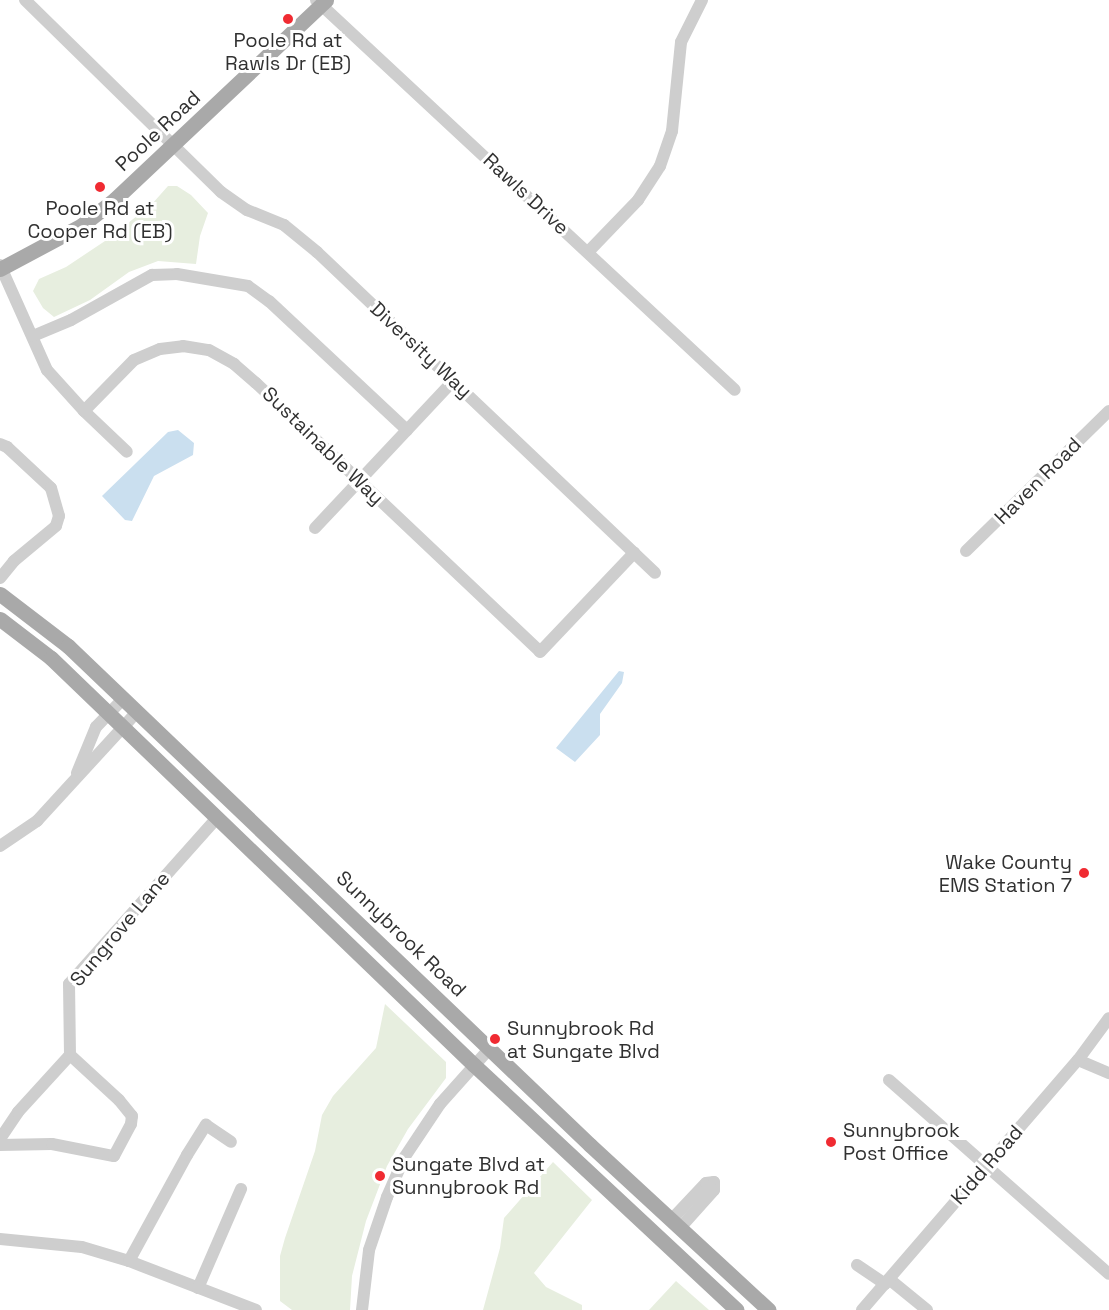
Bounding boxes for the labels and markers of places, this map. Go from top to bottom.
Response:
marker: Poole Rd at Rawls Dr (EB) [281,12,295,26]
place label: Poole Rd at Rawls Dr (EB) [225,28,351,75]
marker: Poole Rd at Cooper Rd (EB) [93,180,107,194]
place label: Poole Rd at Cooper Rd (EB) [27,197,173,244]
place label: Wake County EMS Station 7 [939,850,1072,897]
marker: Wake County EMS Station 7 [1077,866,1091,880]
place label: Sunnybrook Rd at Sungate Blvd [507,1016,660,1063]
marker: Sunnybrook Rd at Sungate Blvd [488,1032,502,1046]
place label: Sunnybrook Post Office [843,1118,960,1165]
marker: Sunnybrook Post Office [824,1135,838,1149]
place label: Sungate Blvd at Sunnybrook Rd [392,1152,545,1199]
marker: Sungate Blvd at Sunnybrook Rd [373,1169,387,1183]

